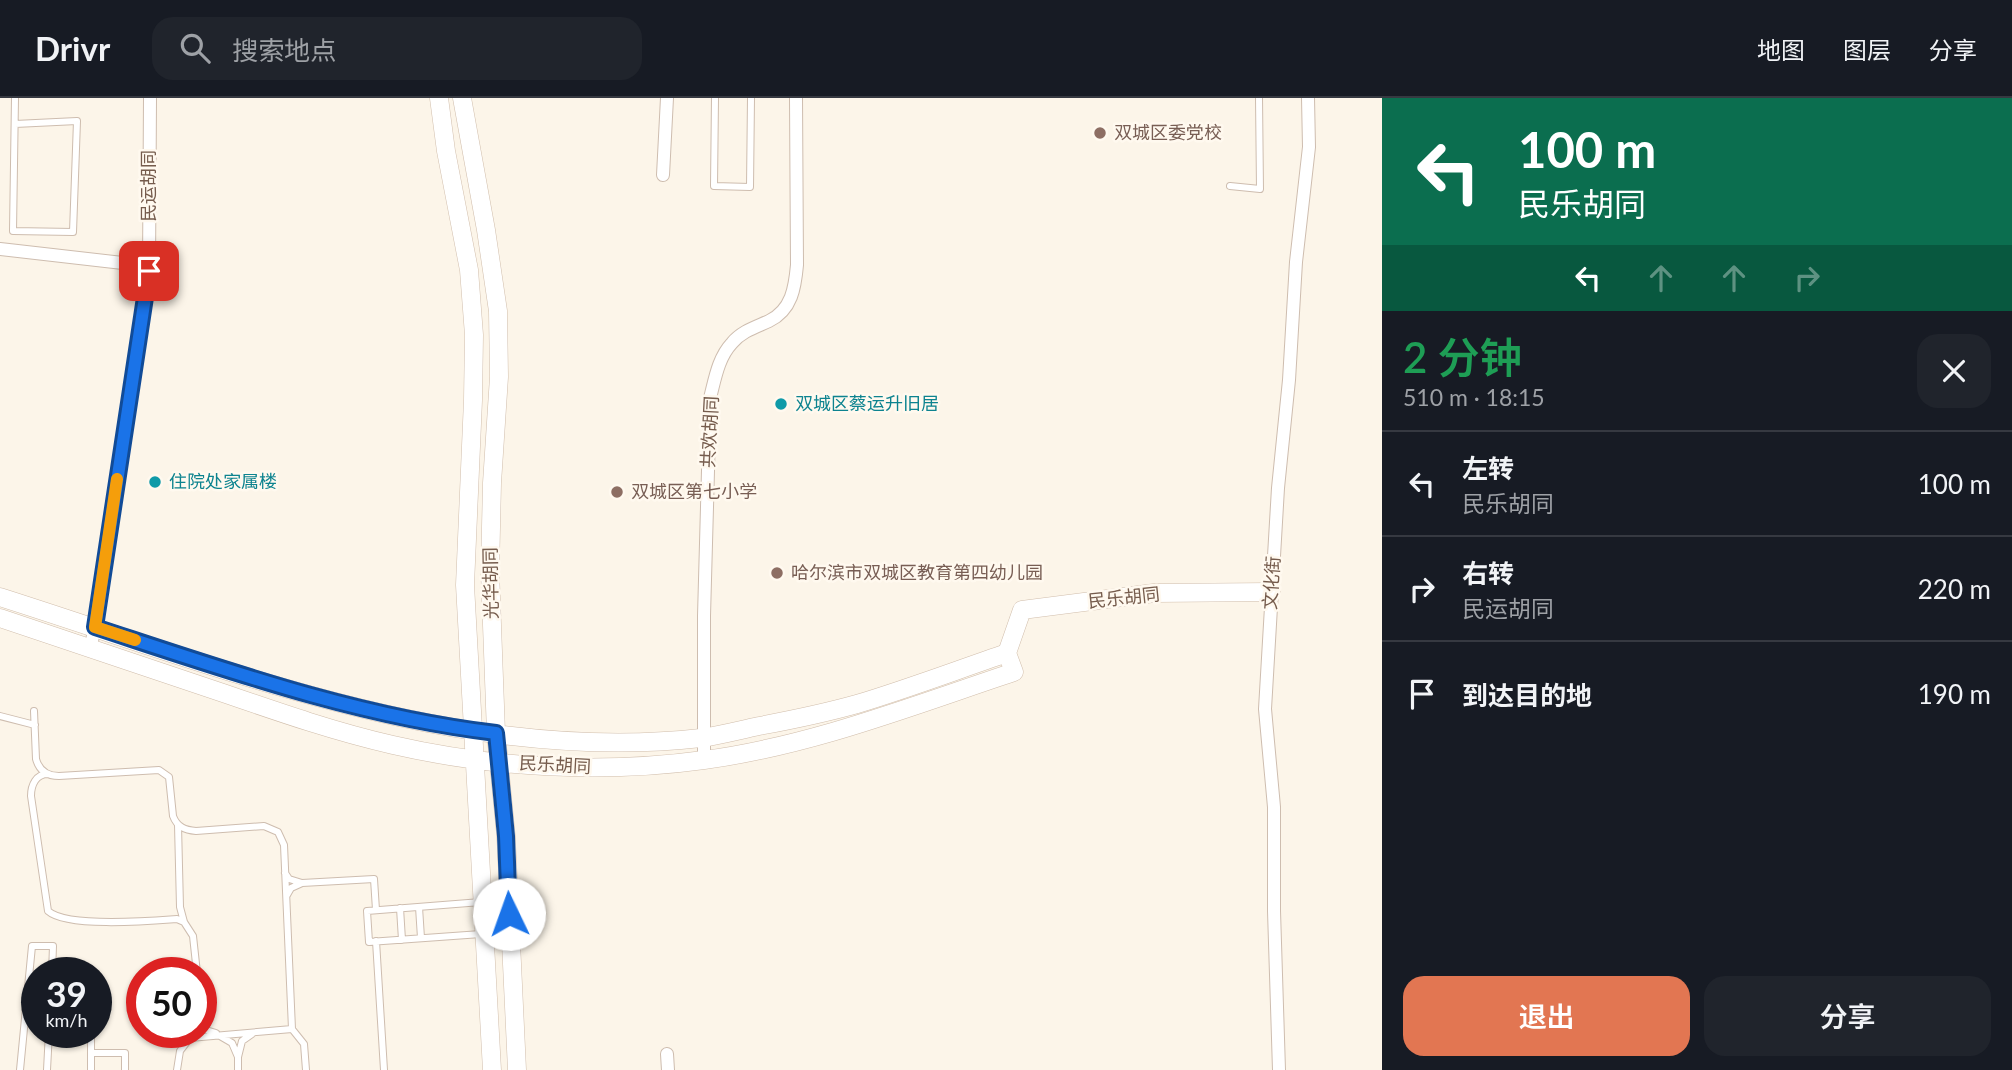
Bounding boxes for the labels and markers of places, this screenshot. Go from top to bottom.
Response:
place label: 双城区委党校 [1114,121,1222,143]
marker: 双城区委党校 [1092,125,1108,141]
pin [119,241,179,301]
place label: 双城区蔡运升旧居 [795,392,939,414]
marker: 双城区蔡运升旧居 [773,396,789,412]
place label: 住院处家属楼 [169,470,277,492]
marker: 住院处家属楼 [147,474,163,490]
place label: 双城区第七小学 [631,480,757,502]
marker: 双城区第七小学 [609,484,625,500]
place label: 哈尔滨市双城区教育第四幼儿园 [791,561,1043,583]
marker: 哈尔滨市双城区教育第四幼儿园 [769,565,785,581]

